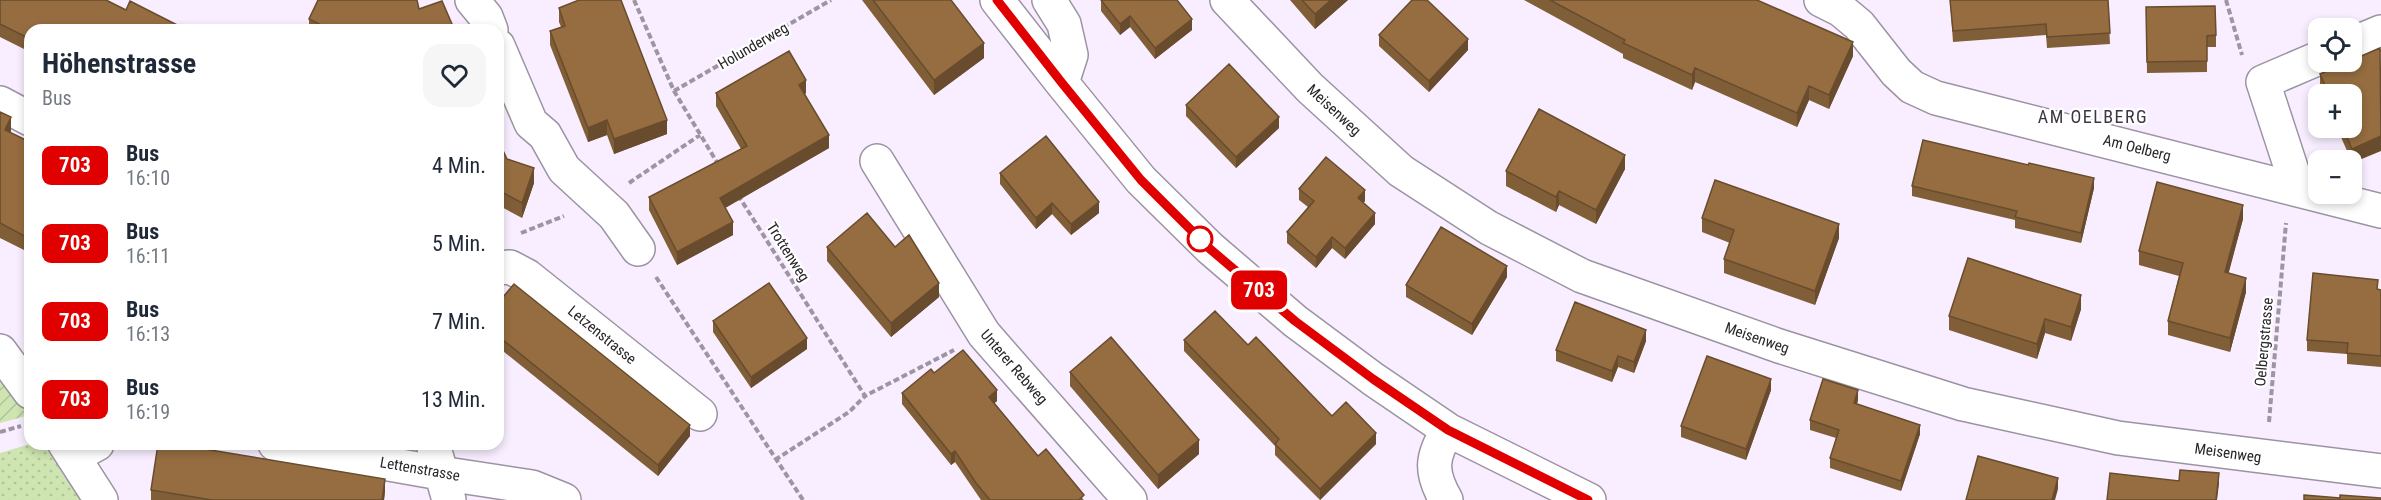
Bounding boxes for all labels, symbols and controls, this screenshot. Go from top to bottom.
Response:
map controls [2308,18,2362,204]
button: locate [2308,18,2362,72]
street label: Holunderweg [715,19,791,73]
button: heart [423,44,486,107]
text: Höhenstrasse [42,47,196,80]
street label: Meisenweg [1303,81,1365,139]
button: + [2308,84,2362,138]
text: Bus [42,86,72,110]
district label: AM OELBERG [2038,106,2148,127]
street label: Am Oelberg [2101,131,2173,165]
text: Bus [126,141,159,166]
button: − [2308,150,2362,204]
text: 703 [59,153,91,177]
text: 4 Min. [432,153,486,178]
text: 16:10 [126,166,170,190]
text: Bus [126,219,159,244]
street label: Trottenweg [763,219,813,285]
unlabelled marker [1187,226,1213,252]
text: 703 [59,231,91,255]
text: 5 Min. [432,231,486,256]
text: 16:11 [126,244,170,268]
line badge: 703 [1224,270,1294,310]
text: 703 [1243,278,1275,302]
text: Bus [126,297,159,322]
street label: Oelbergstrasse [2251,297,2277,387]
street label: Letzenstrasse [564,302,640,368]
text: 703 [59,309,91,333]
text: 7 Min. [432,309,486,334]
street label: Meisenweg [1722,319,1792,357]
text: 16:13 [126,322,170,346]
street label: Unterer Rebweg [977,326,1051,408]
text: Bus [126,375,159,400]
text: 703 [59,387,91,411]
text: 13 Min. [421,387,486,412]
text: 16:19 [126,400,170,424]
street label: Meisenweg [2194,439,2262,467]
street label: Lettenstrasse [379,453,461,485]

